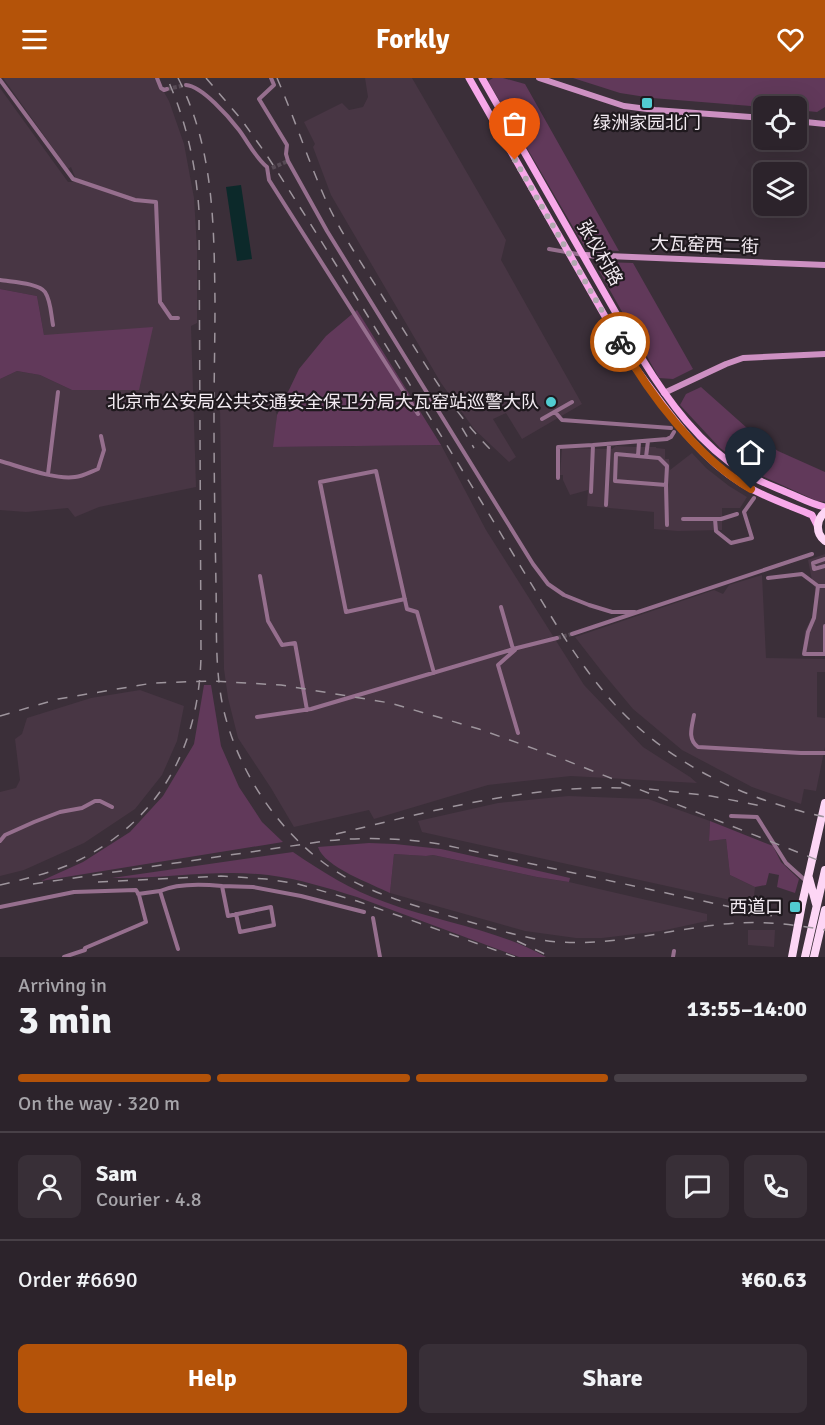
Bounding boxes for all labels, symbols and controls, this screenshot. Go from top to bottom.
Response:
icon: menu [18,23,51,56]
text: Forkly [376,23,449,56]
icon: heart [774,23,807,56]
marker: 绿洲家园北门 [640,96,654,110]
map controls [753,96,807,216]
button: locate [753,96,807,150]
pin [489,98,540,160]
icon: bag [498,107,531,140]
place label: 绿洲家园北门 [593,112,701,134]
button: layers [753,162,807,216]
street label: 张仪村路 [572,216,628,290]
street label: 大瓦窑西二街 [651,232,759,258]
courier [590,312,650,372]
icon: bike [604,326,637,359]
place label: 北京市公安局公共交通安全保卫分局大瓦窑站巡警大队 [107,391,539,413]
marker: 北京市公安局公共交通安全保卫分局大瓦窑站巡警大队 [544,395,558,409]
pin [725,427,776,489]
icon: home [734,436,767,469]
place label: 西道口 [729,896,783,918]
marker: 西道口 [788,900,802,914]
text: Arriving in [18,973,107,998]
text: 13:55–14:00 [687,995,807,1022]
text: 3 min [18,996,112,1044]
text: On the way · 320 m [18,1091,180,1116]
button: person [18,1155,81,1218]
button: chat [666,1155,729,1218]
button: phone [744,1155,807,1218]
text: Sam [96,1160,137,1187]
text: Courier · 4.8 [96,1187,202,1212]
text: Order #6690 [18,1266,138,1293]
text: ¥60.63 [741,1266,807,1293]
button: Help [18,1344,407,1413]
button: Share [419,1344,807,1413]

